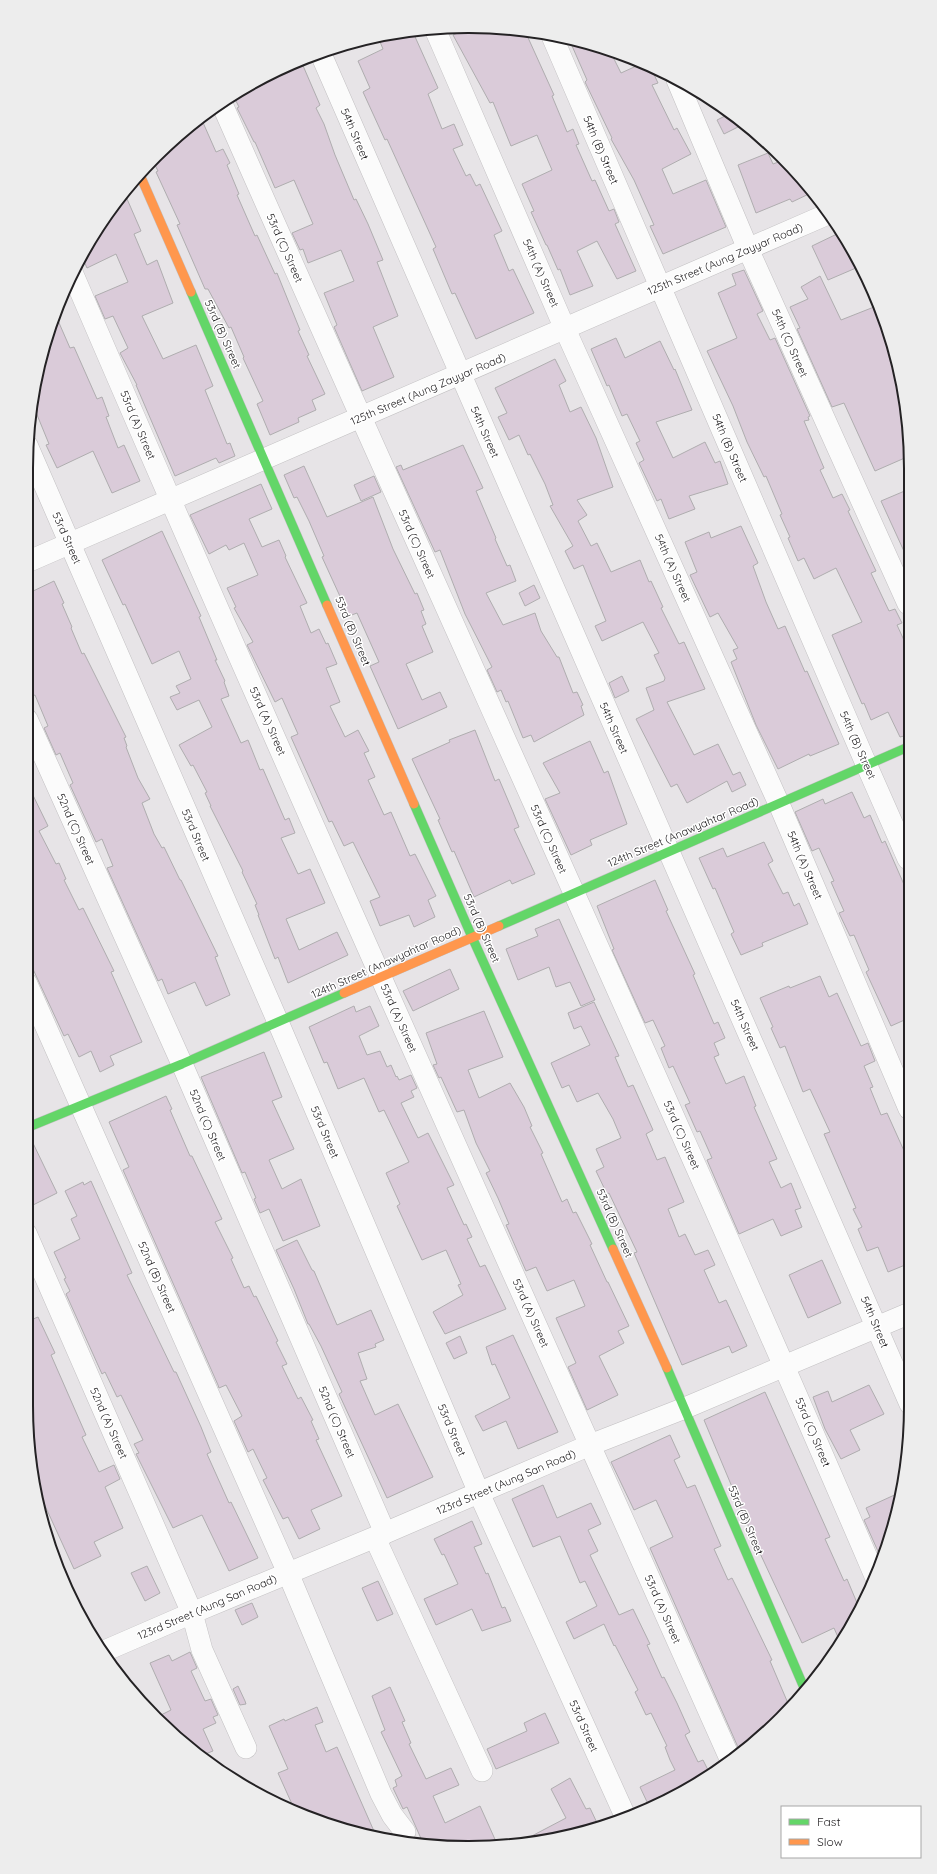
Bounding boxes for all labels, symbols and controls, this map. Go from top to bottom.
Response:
street label: 54th Street [338,106,372,162]
street label: 54th (B) Street [580,114,622,187]
street label: 53rd (C) Street [264,211,307,285]
street label: 125th Street (Aung Zayyar Road) [645,220,805,298]
street label: 54th (A) Street [520,237,562,310]
street label: 53rd (B) Street [202,297,245,371]
street label: 54th (C) Street [769,307,811,380]
street label: 125th Street (Aung Zayyar Road) [348,350,508,428]
street label: 53rd (A) Street [117,388,159,462]
street label: 54th Street [467,404,503,460]
street label: 54th (B) Street [709,412,751,485]
street label: 53rd (C) Street [396,507,439,581]
street label: 53rd Street [49,510,85,566]
street label: 54th (A) Street [652,532,694,605]
street label: 53rd (B) Street [332,594,374,668]
street label: 53rd (A) Street [247,684,290,758]
street label: 54th Street [596,700,632,756]
street label: 54th (B) Street [837,709,879,782]
street label: 52nd (C) Street [54,791,98,867]
street label: 124th Street (Anawyahtar Road) [605,794,761,870]
street label: 53rd (C) Street [528,802,571,876]
street label: 53rd Street [179,807,213,864]
street label: 54th (A) Street [784,829,826,902]
street label: 53rd (B) Street [461,891,504,965]
street label: 124th Street (Anawyahtar Road) [309,923,463,1001]
street label: 53rd (A) Street [378,981,421,1055]
street label: 54th Street [727,997,763,1053]
street label: 52nd (C) Street [187,1087,230,1163]
street label: 53rd (C) Street [661,1098,704,1172]
street label: 53rd Street [308,1104,342,1161]
street label: 53rd (B) Street [594,1186,637,1260]
street label: 52nd (B) Street [135,1239,179,1315]
street label: 53rd (A) Street [510,1276,553,1350]
street label: 54th Street [858,1294,892,1350]
street label: 52nd (C) Street [316,1384,359,1460]
street label: 52nd (A) Street [87,1385,131,1461]
street label: 53rd (C) Street [792,1395,834,1469]
street label: 53rd Street [435,1402,469,1459]
street label: 123rd Street (Aung San Road) [434,1446,578,1518]
street label: 53rd (B) Street [725,1483,767,1557]
street label: 123rd Street (Aung San Road) [135,1571,279,1643]
street label: 53rd (A) Street [642,1572,685,1646]
street label: 53rd Street [566,1698,602,1754]
legend [781,1806,921,1858]
text: Fast [817,1814,841,1829]
text: Slow [817,1834,843,1849]

